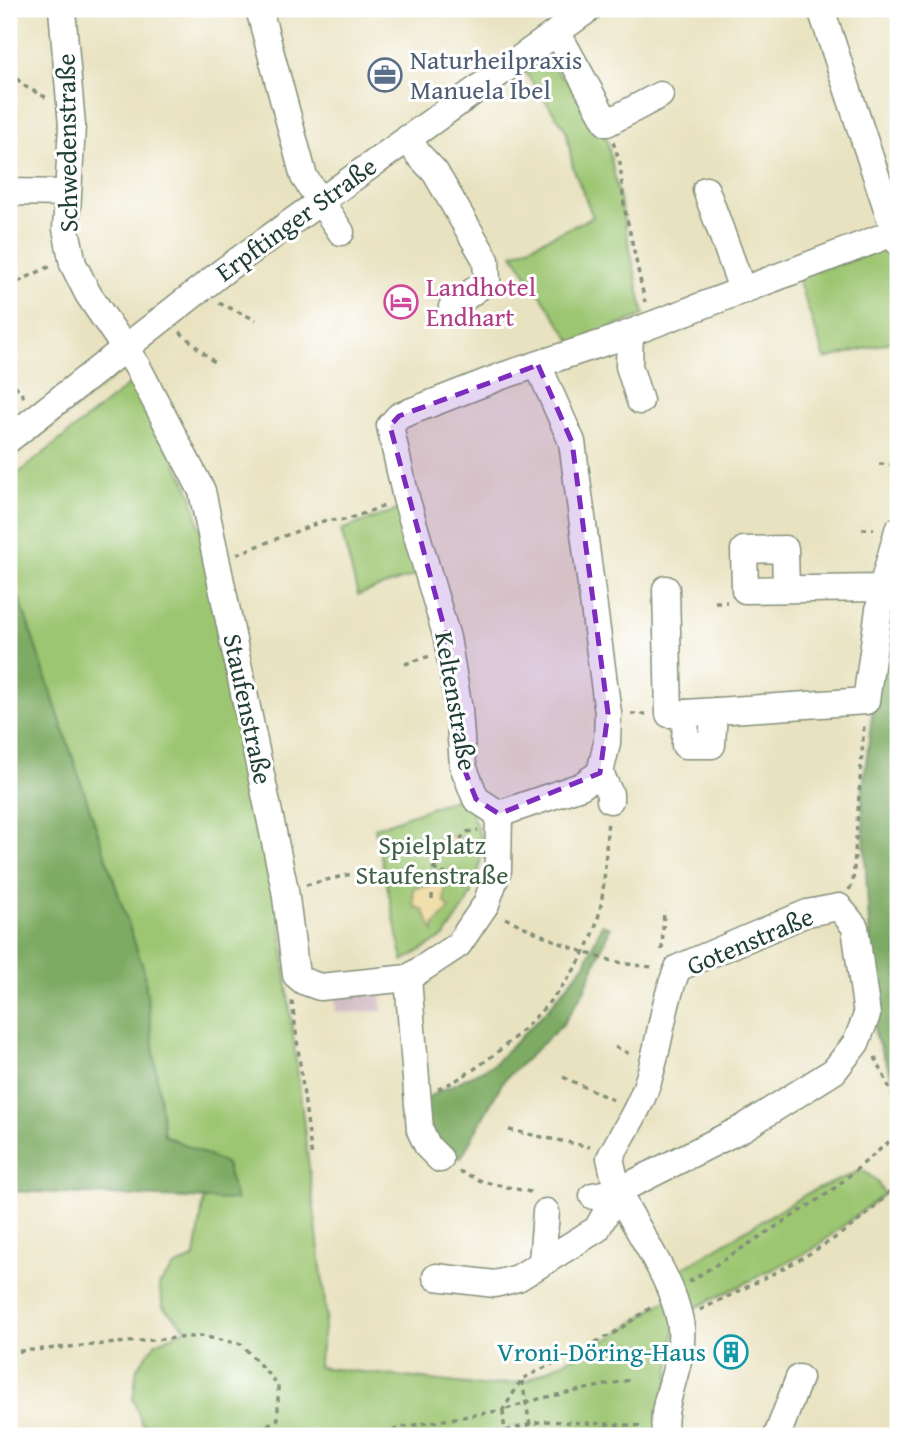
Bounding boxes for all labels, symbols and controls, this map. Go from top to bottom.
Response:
place label: Naturheilpraxis Manuela Ibel [410,40,582,109]
street label: Schwedenstraße [45,53,88,233]
office icon: Naturheilpraxis Manuela Ibel [366,56,404,94]
street label: Erpftinger Straße [207,147,384,290]
place label: Landhotel Endhart [426,267,536,336]
hotel icon: Landhotel Endhart [382,283,420,321]
street label: Keltenstraße [425,628,488,774]
street label: Staufenstraße [214,630,283,788]
park label: Spielplatz Staufenstraße [355,825,509,894]
street label: Gotenstraße [680,896,819,985]
place label: Vroni-Döring-Haus [497,1332,706,1371]
building icon: Vroni-Döring-Haus [712,1333,750,1371]

